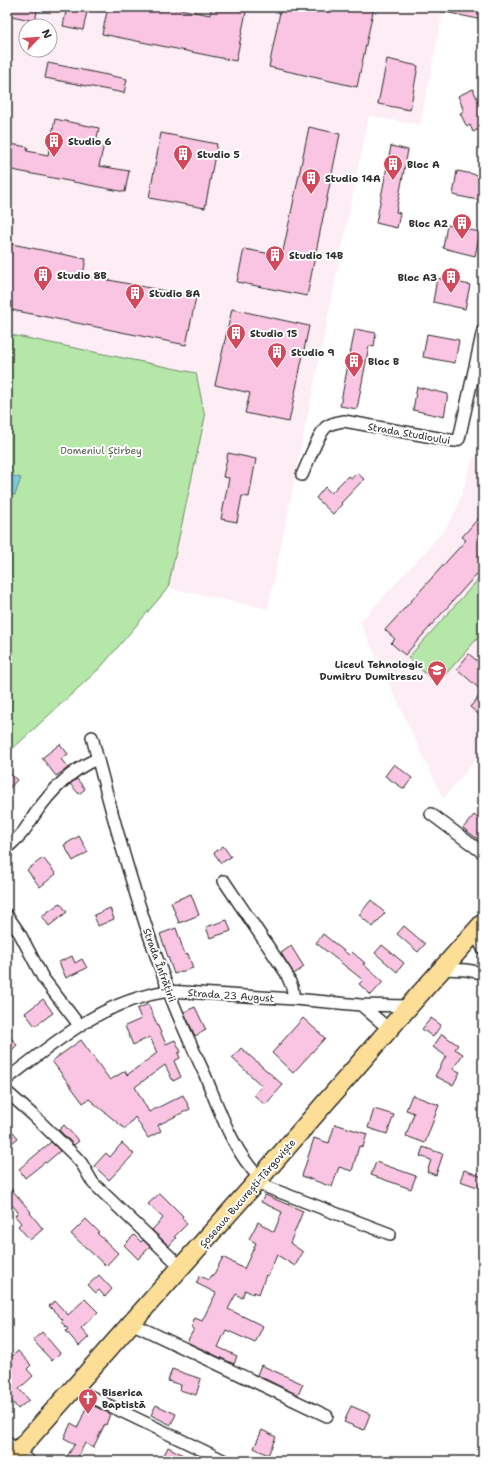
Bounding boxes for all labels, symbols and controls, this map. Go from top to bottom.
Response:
north arrow [18,18,58,58]
text: N [38,27,55,41]
building icon: Studio 6 [43,130,65,158]
place label: Studio 6 [68,135,112,148]
building icon: Studio 5 [172,143,194,171]
place label: Studio 5 [197,148,240,161]
building icon: Bloc A [382,153,404,181]
place label: Bloc A [407,158,440,171]
building icon: Studio 14A [300,167,322,195]
place label: Studio 14A [325,172,381,185]
building icon: Bloc A2 [451,212,473,240]
place label: Bloc A2 [409,217,448,230]
building icon: Studio 14B [264,244,286,272]
place label: Studio 14B [289,249,343,262]
building icon: Studio 8B [32,264,54,292]
building icon: Bloc A3 [440,266,462,294]
place label: Studio 8B [57,269,107,282]
place label: Bloc A3 [398,271,437,284]
building icon: Studio 8A [124,282,146,310]
place label: Studio 8A [149,287,201,300]
building icon: Studio 15 [225,322,247,350]
place label: Studio 15 [250,327,297,340]
building icon: Studio 9 [266,341,288,369]
place label: Studio 9 [291,346,335,359]
building icon: Bloc B [343,350,365,378]
place label: Bloc B [368,355,399,368]
street label: Strada Studioului [367,420,451,447]
park label: Domeniul Știrbey [60,444,142,458]
place label: Liceul Tehnologic Dumitru Dumitrescu [320,658,423,683]
school or university icon: Liceul Tehnologic Dumitru Dumitrescu [426,659,448,687]
street label: Strada Înfrățirii [139,926,179,1004]
street label: Strada 23 August [187,986,275,1005]
street label: Șoseaua București-Târgoviște [197,1136,299,1251]
place label: Biserica Baptistă [102,1386,146,1411]
church icon: Biserica Baptistă [77,1387,99,1415]

